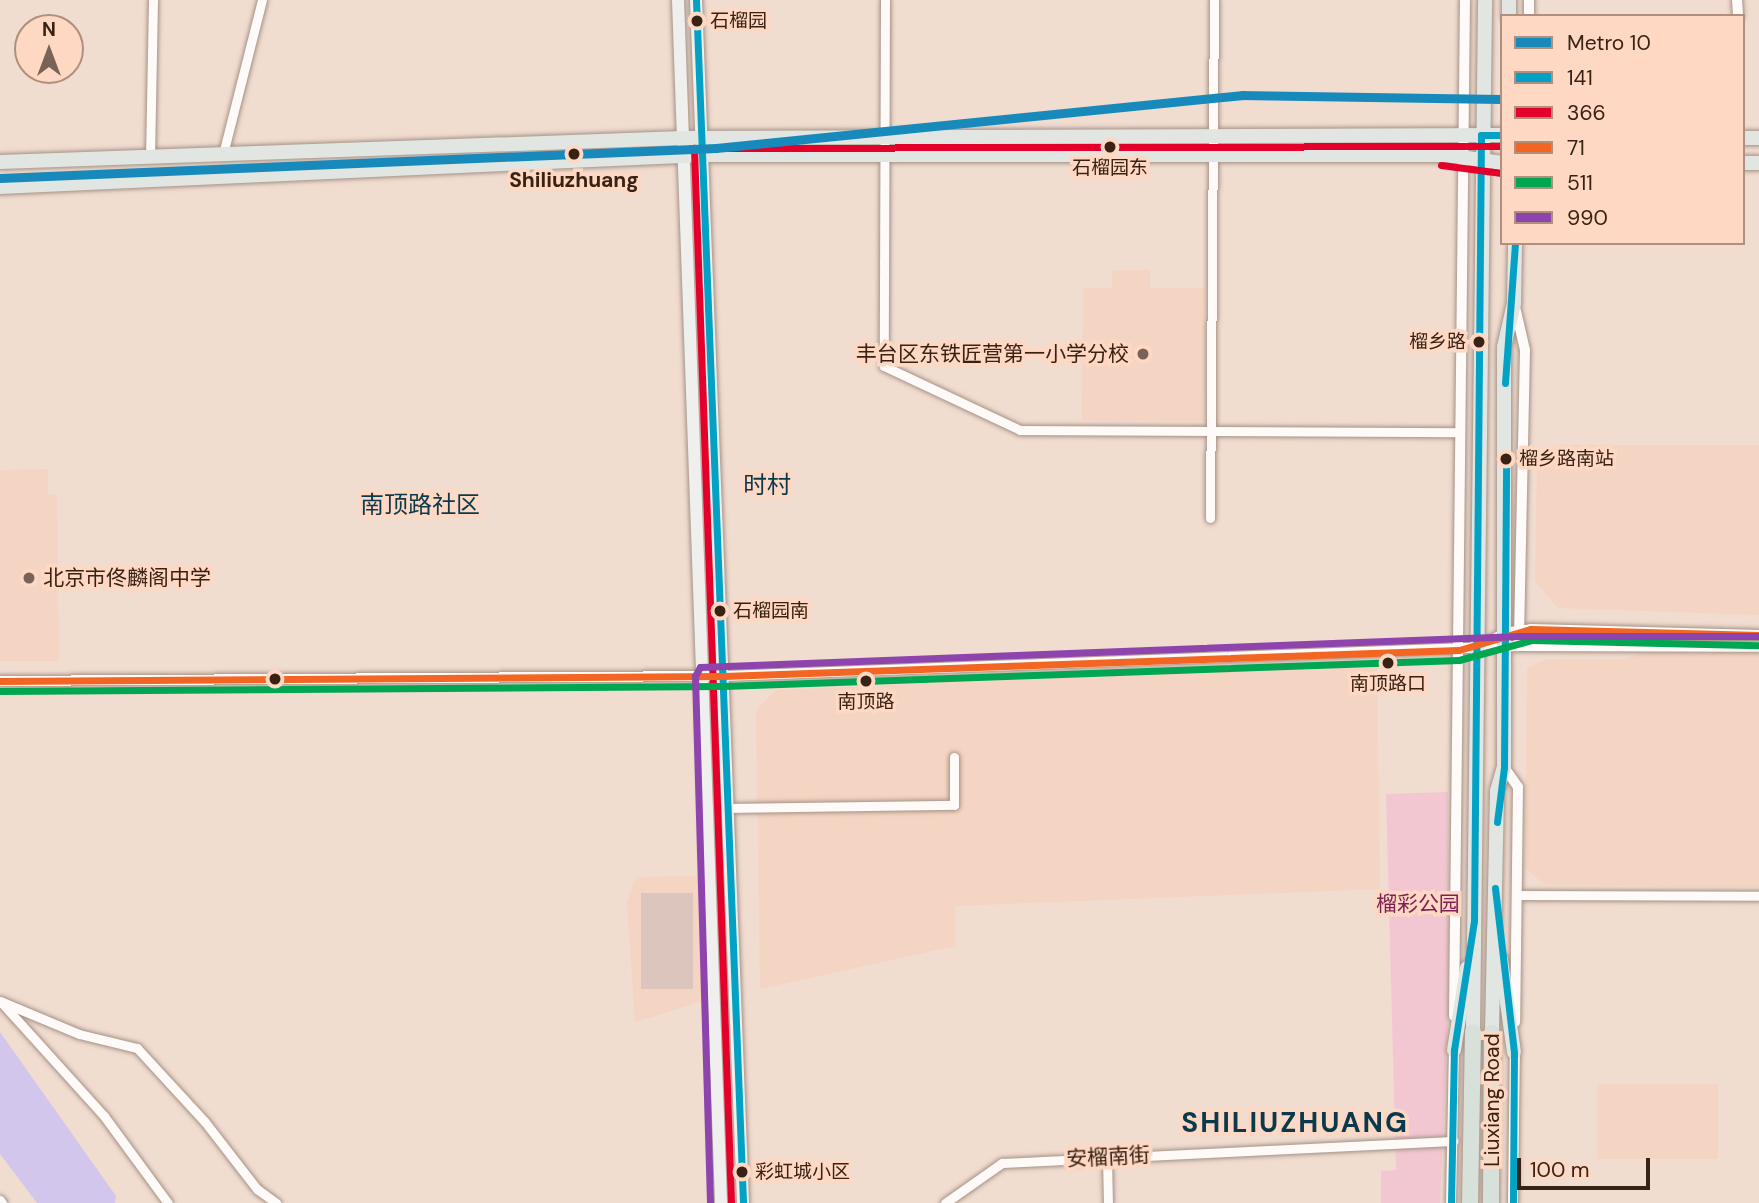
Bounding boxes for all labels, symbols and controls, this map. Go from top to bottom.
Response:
place label: 石榴园 [710,10,767,32]
north arrow [14,14,84,84]
marker: 石榴园 [690,14,704,28]
legend [1500,14,1745,245]
text: N [42,17,56,42]
text: Metro 10 [1567,29,1651,57]
text: 141 [1567,64,1593,92]
text: 366 [1567,99,1606,127]
text: 71 [1567,134,1585,162]
marker: 石榴园东 [1103,140,1117,154]
marker: Shiliuzhuang [563,143,585,165]
place label: 石榴园东 [1072,157,1148,179]
place label: Shiliuzhuang [509,167,639,193]
text: 511 [1567,169,1593,197]
text: 990 [1567,204,1608,232]
place label: 榴乡路 [1409,331,1466,353]
marker: 榴乡路 [1472,335,1486,349]
place label: 丰台区东铁匠营第一小学分校 [856,341,1129,367]
marker: 丰台区东铁匠营第一小学分校 [1135,346,1151,362]
place label: 榴乡路南站 [1519,448,1614,470]
marker: 榴乡路南站 [1499,452,1513,466]
district label: 时村 [743,471,791,499]
district label: 南顶路社区 [360,491,480,519]
place label: 北京市佟麟阁中学 [43,565,211,591]
marker: 北京市佟麟阁中学 [21,570,37,586]
place label: 石榴园南 [733,600,809,622]
marker: 石榴园南 [713,604,727,618]
marker: 南顶路口 [1381,656,1395,670]
unlabelled marker [268,672,282,686]
place label: 南顶路口 [1350,673,1426,695]
marker: 南顶路 [859,674,873,688]
place label: 南顶路 [838,691,894,713]
park label: 榴彩公园 [1376,891,1460,917]
street label: Liuxiang Road [1479,1033,1505,1167]
district label: SHILIUZHUANG [1183,1106,1407,1140]
street label: 安榴南街 [1065,1142,1151,1172]
scale bar [1521,1144,1654,1188]
text: 100 m [1530,1156,1590,1184]
place label: 彩虹城小区 [755,1161,850,1183]
marker: 彩虹城小区 [735,1165,749,1179]

